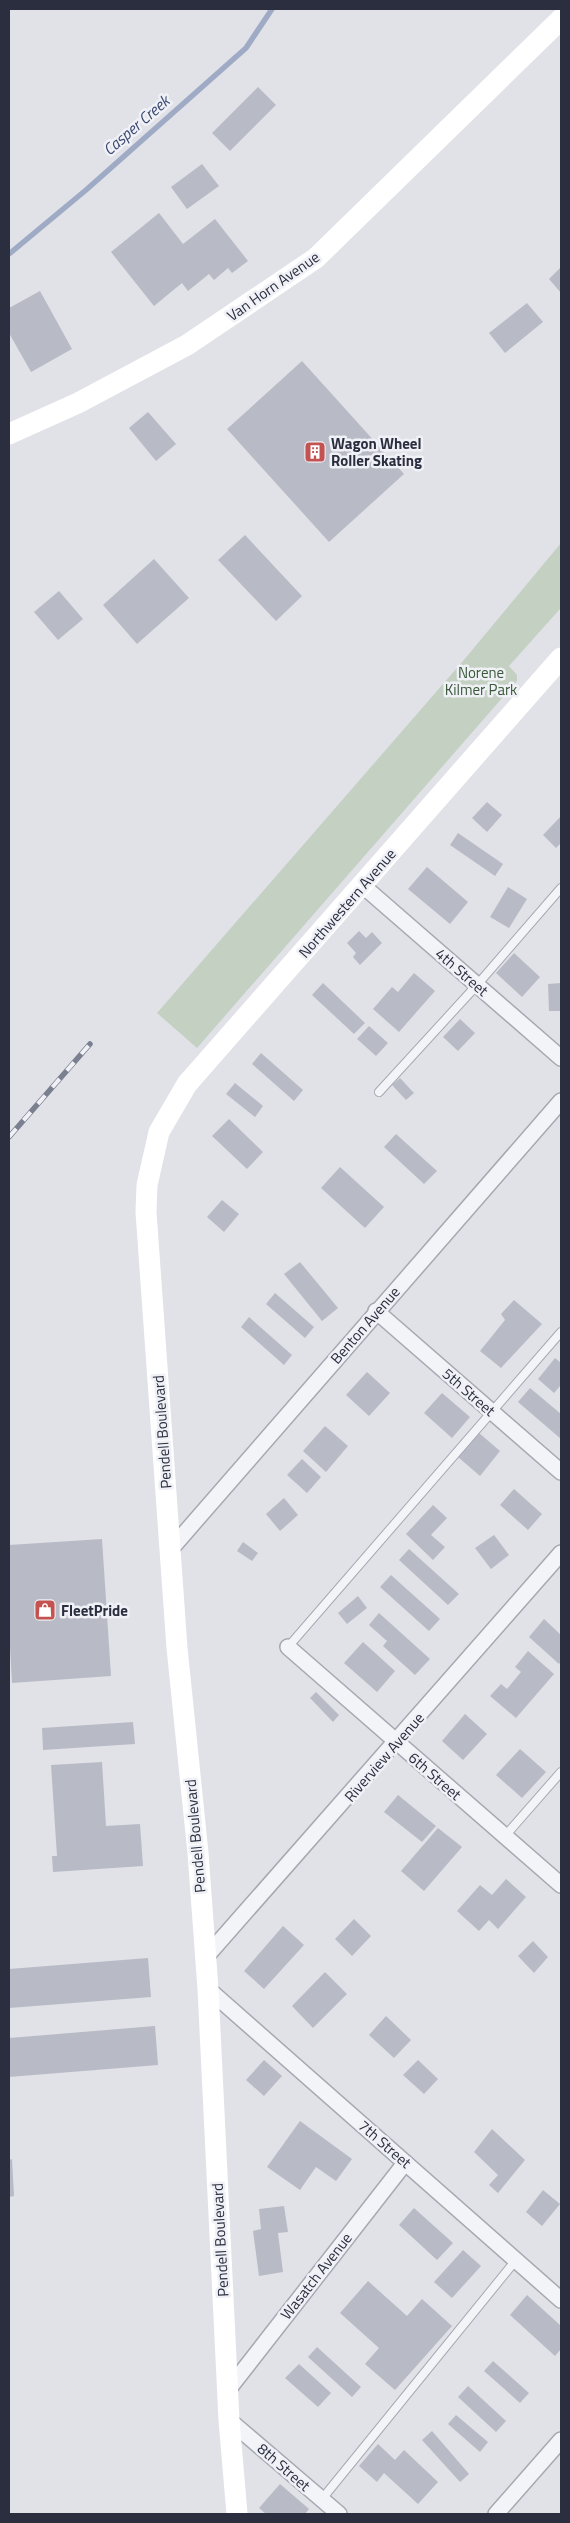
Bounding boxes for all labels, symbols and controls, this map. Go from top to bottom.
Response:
water label: Casper Creek [97,88,176,161]
street label: Van Horn Avenue [222,245,324,327]
place label: Wagon Wheel Roller Skating [331,432,422,472]
building icon: Wagon Wheel Roller Skating [303,440,327,464]
park label: Norene Kilmer Park [445,661,517,701]
street label: Northwestern Avenue [293,843,401,963]
street label: 4th Street [430,942,494,1002]
street label: Benton Avenue [325,1281,405,1369]
street label: 5th Street [437,1362,501,1422]
street label: Pendell Boulevard [147,1374,177,1490]
shop icon: FleetPride [33,1598,57,1622]
place label: FleetPride [61,1599,128,1622]
street label: Riverview Avenue [339,1707,429,1807]
street label: 6th Street [403,1746,467,1806]
street label: Pendell Boulevard [179,1778,211,1894]
street label: 7th Street [353,2114,417,2174]
street label: Pendell Boulevard [206,2183,234,2297]
street label: Wasatch Avenue [275,2227,357,2325]
street label: 8th Street [252,2437,316,2497]

